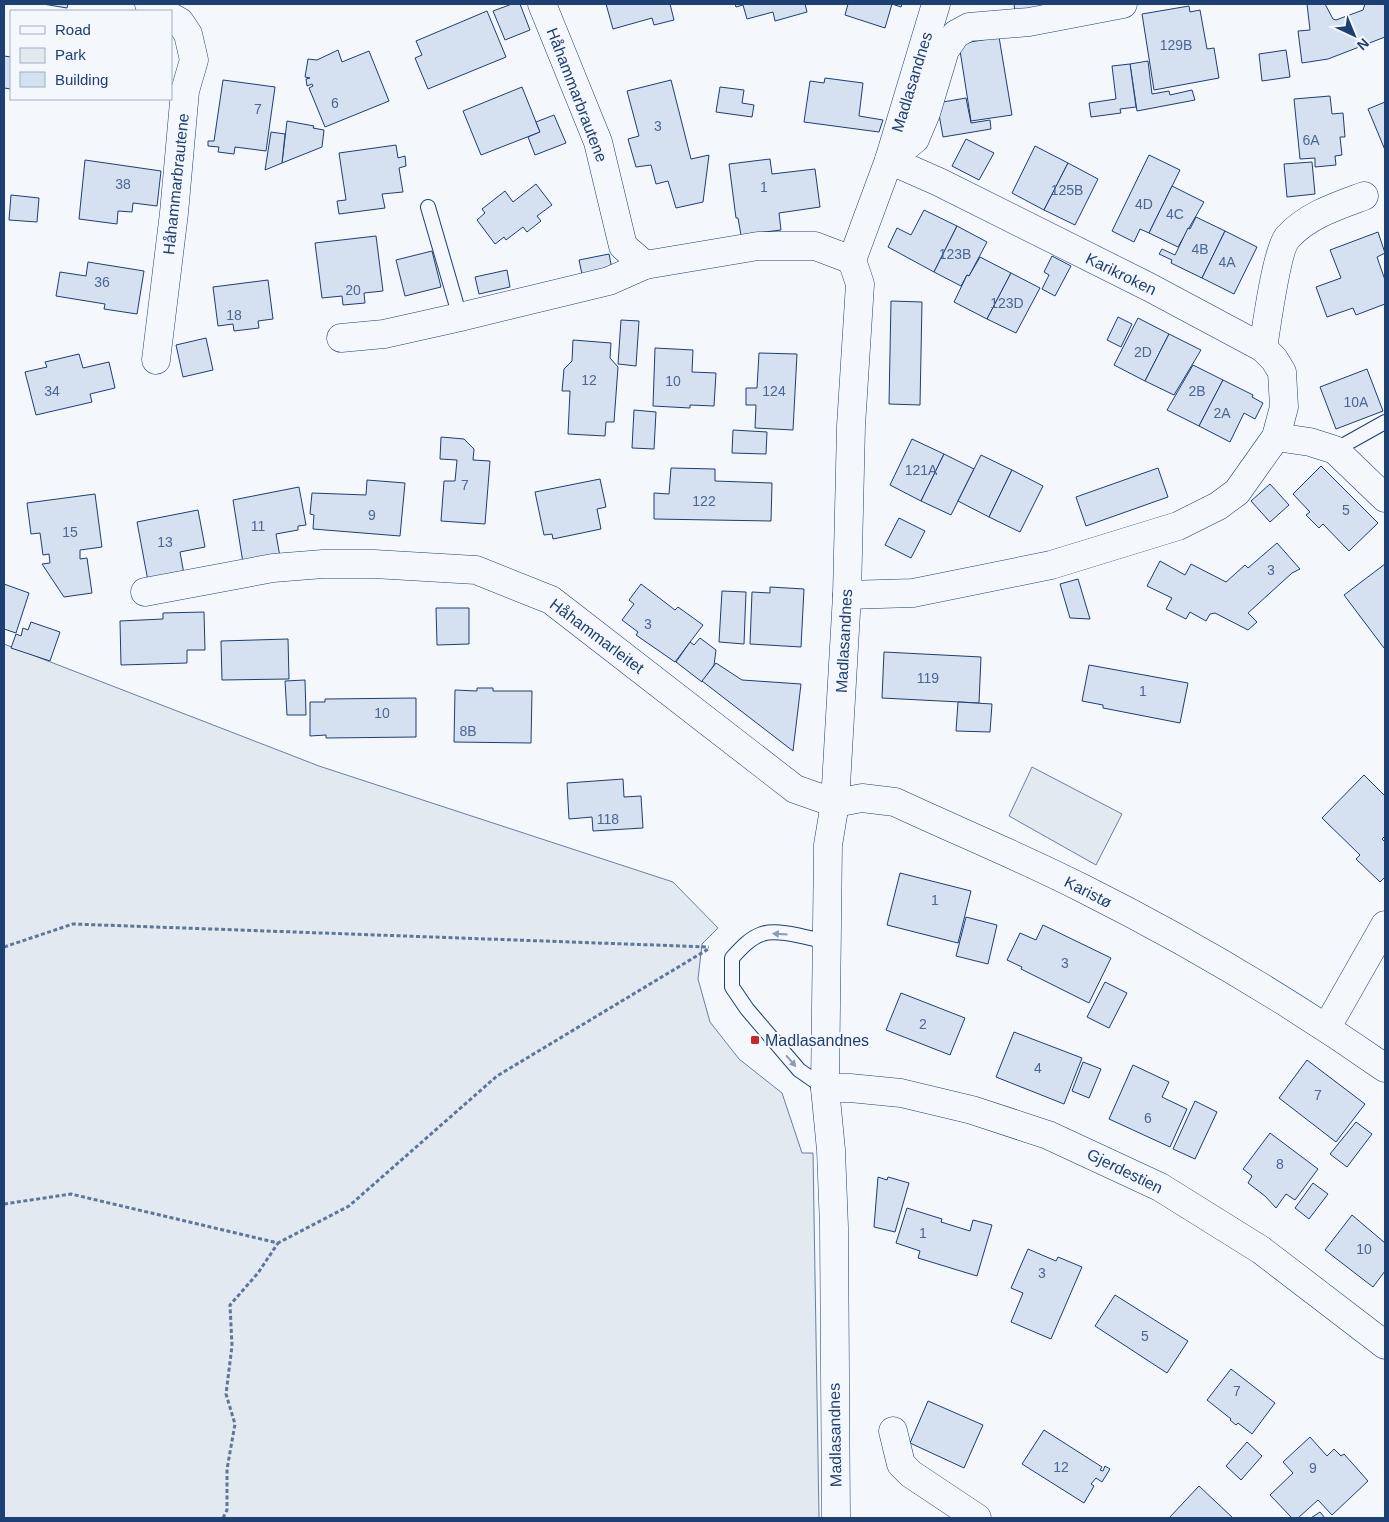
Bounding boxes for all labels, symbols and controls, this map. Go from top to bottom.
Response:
legend [10,10,172,100]
north arrow [1329,10,1379,60]
text: Road [55,21,91,38]
street label: Håhammarbrautene [544,26,610,165]
street label: Madlasandnes [889,30,935,134]
text: N [1354,35,1372,54]
house number: 129B [1160,37,1192,53]
text: Park [55,46,86,63]
text: Building [55,71,108,88]
house number: 6 [331,95,339,111]
house number: 7 [254,101,262,117]
street label: Håhammarbrautene [160,112,192,256]
house number: 3 [654,118,662,134]
house number: 6A [1302,132,1320,148]
house number: 38 [115,176,131,192]
house number: 1 [760,179,768,195]
house number: 125B [1051,182,1083,198]
house number: 4D [1135,196,1153,212]
house number: 4C [1166,206,1184,222]
house number: 4B [1191,241,1209,257]
house number: 123B [939,246,971,262]
street label: Karikroken [1083,250,1159,298]
house number: 4A [1218,254,1236,270]
house number: 36 [94,274,110,290]
house number: 20 [345,282,361,298]
house number: 123D [990,295,1024,311]
house number: 18 [226,307,242,323]
house number: 2D [1134,344,1152,360]
house number: 12 [581,372,597,388]
house number: 10 [665,373,681,389]
house number: 34 [44,383,60,399]
house number: 124 [762,383,786,399]
house number: 2B [1188,383,1206,399]
house number: 10A [1344,394,1369,410]
house number: 2A [1213,405,1231,421]
house number: 121A [905,462,938,478]
house number: 7 [461,477,469,493]
house number: 122 [692,493,716,509]
house number: 5 [1342,502,1350,518]
house number: 9 [368,507,376,523]
house number: 11 [251,518,265,534]
house number: 15 [62,524,78,540]
house number: 13 [157,534,173,550]
house number: 3 [1267,562,1275,578]
street label: Madlasandnes [833,589,855,693]
street label: Håhammarleitet [547,595,648,677]
house number: 3 [644,616,652,632]
house number: 119 [917,670,939,686]
house number: 1 [1139,683,1147,699]
house number: 10 [374,705,390,721]
house number: 8B [459,723,477,739]
house number: 118 [597,811,619,827]
street label: Karistø [1062,873,1115,911]
house number: 1 [931,892,939,908]
one-way arrow [771,929,787,937]
house number: 3 [1061,955,1069,971]
house number: 2 [919,1016,927,1032]
place label: Madlasandnes [765,1032,869,1049]
marker: Madlasandnes [749,1034,761,1046]
one-way arrow [785,1054,797,1066]
house number: 4 [1034,1060,1042,1076]
house number: 7 [1314,1087,1322,1103]
house number: 6 [1144,1110,1152,1126]
street label: Gjerdestien [1085,1145,1165,1197]
house number: 8 [1276,1156,1284,1172]
house number: 1 [919,1225,927,1241]
house number: 10 [1356,1241,1372,1257]
house number: 3 [1038,1265,1046,1281]
house number: 5 [1141,1328,1149,1344]
street label: Madlasandnes [826,1383,844,1487]
house number: 7 [1233,1383,1241,1399]
house number: 12 [1053,1459,1069,1475]
house number: 9 [1309,1460,1317,1476]

